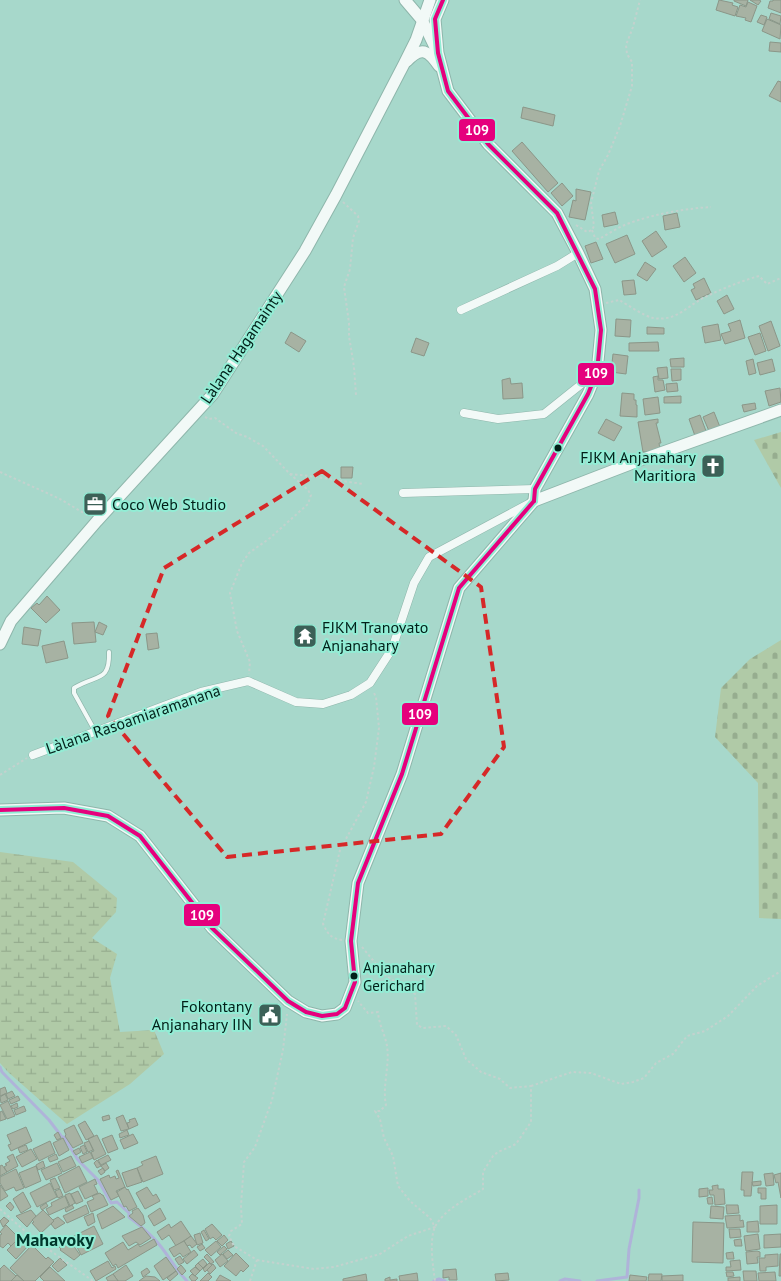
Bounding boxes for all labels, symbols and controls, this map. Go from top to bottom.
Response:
line badge: 109 [458,118,496,142]
text: 109 [465,121,489,139]
street label: Làlana Hagamainty [196,286,286,407]
line badge: 109 [577,362,615,386]
text: 109 [584,364,608,382]
unlabelled marker [553,443,563,453]
place label: FJKM Anjanahary Maritiora [580,447,697,485]
church icon: FJKM Anjanahary Maritiora [700,453,726,479]
office icon: Coco Web Studio [82,491,108,517]
place label: Coco Web Studio [112,494,226,514]
place label: FJKM Tranovato Anjanahary [322,617,428,655]
temple icon: FJKM Tranovato Anjanahary [292,623,318,649]
street label: Làlana Rasoamiaramanana [43,680,223,758]
line badge: 109 [401,702,439,726]
text: 109 [408,705,432,723]
line badge: 109 [183,903,221,927]
text: 109 [190,906,214,924]
place label: Anjanahary Gerichard [363,958,435,995]
marker: Anjanahary Gerichard [349,971,359,981]
place label: Fokontany Anjanahary IIN [152,996,253,1034]
public building icon: Fokontany Anjanahary IIN [257,1002,283,1028]
district label: Mahavoky [16,1228,94,1251]

